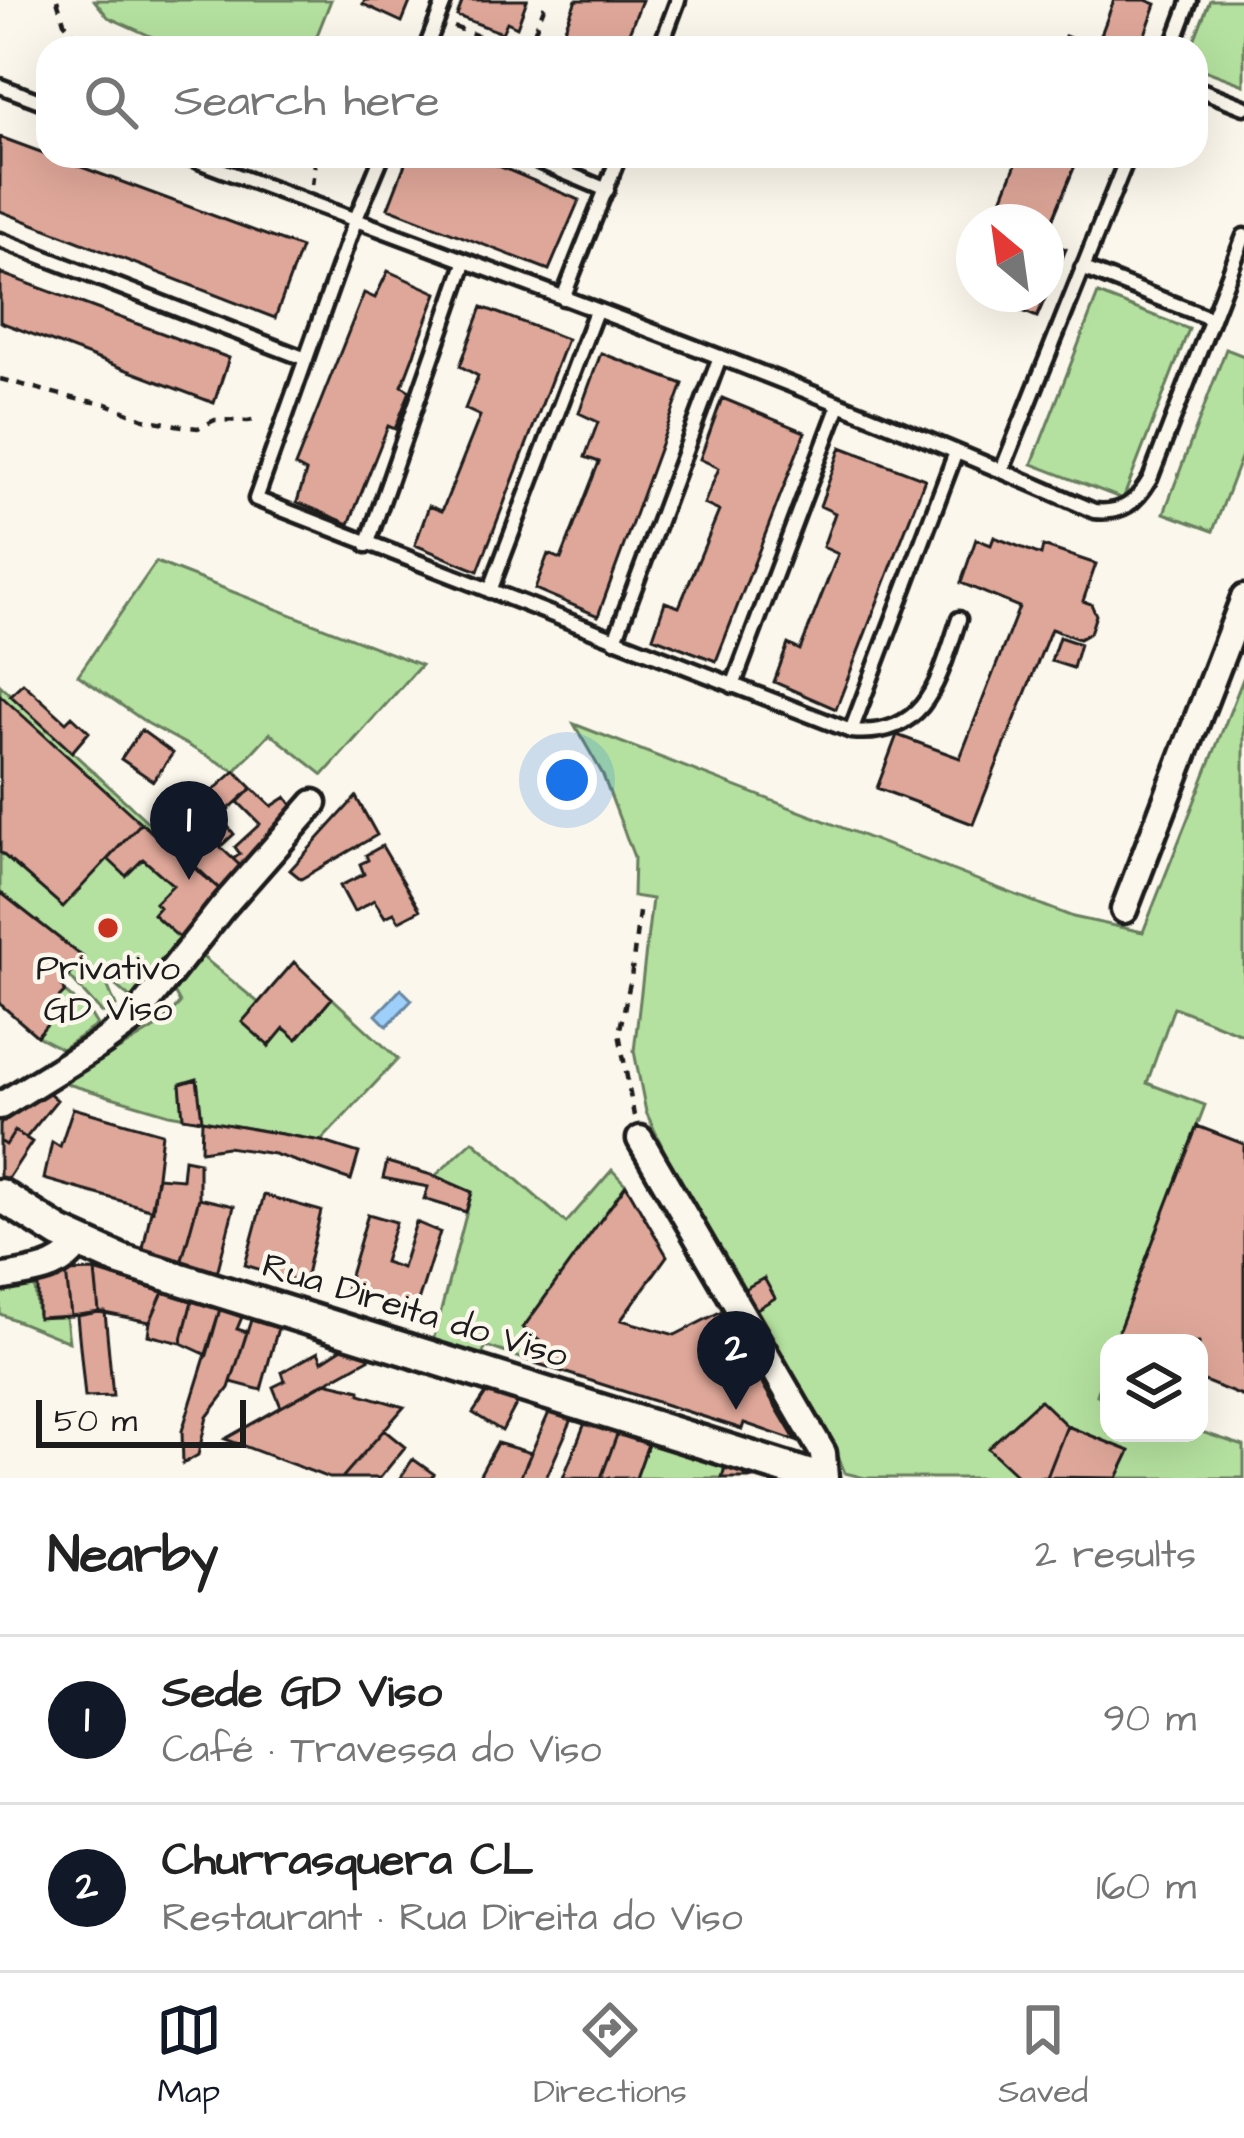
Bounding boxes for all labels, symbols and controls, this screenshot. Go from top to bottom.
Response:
search box [36,36,1208,168]
icon: search [78,69,144,135]
text: Search here [174,71,440,133]
north arrow [956,204,1064,312]
your location [537,750,597,810]
pin: 1 [150,781,228,880]
marker: Privativo GD Viso [95,915,121,941]
place label: Privativo GD Viso [36,943,180,1035]
street label: Rua Direita do Viso [256,1240,574,1382]
pin: 2 [697,1311,775,1410]
map controls [1100,1334,1208,1442]
button: layers [1100,1334,1208,1442]
scale bar [36,1394,246,1447]
text: 50 m [54,1398,137,1444]
text: Nearby [48,1521,218,1592]
text: 2 results [1035,1529,1196,1583]
text: Sede GD Viso [162,1662,442,1724]
text: 1 [85,1693,90,1747]
text: 90 m [1103,1693,1196,1747]
text: Café · Travessa do Viso [162,1724,601,1778]
text: Churrasquera CL [162,1830,533,1892]
text: 2 [76,1861,98,1915]
text: 160 m [1096,1861,1196,1915]
text: Restaurant · Rua Direita do Viso [162,1892,743,1946]
tab: Map [156,1997,222,2115]
tab: Directions [533,1997,687,2115]
tab: Saved [998,1997,1088,2115]

